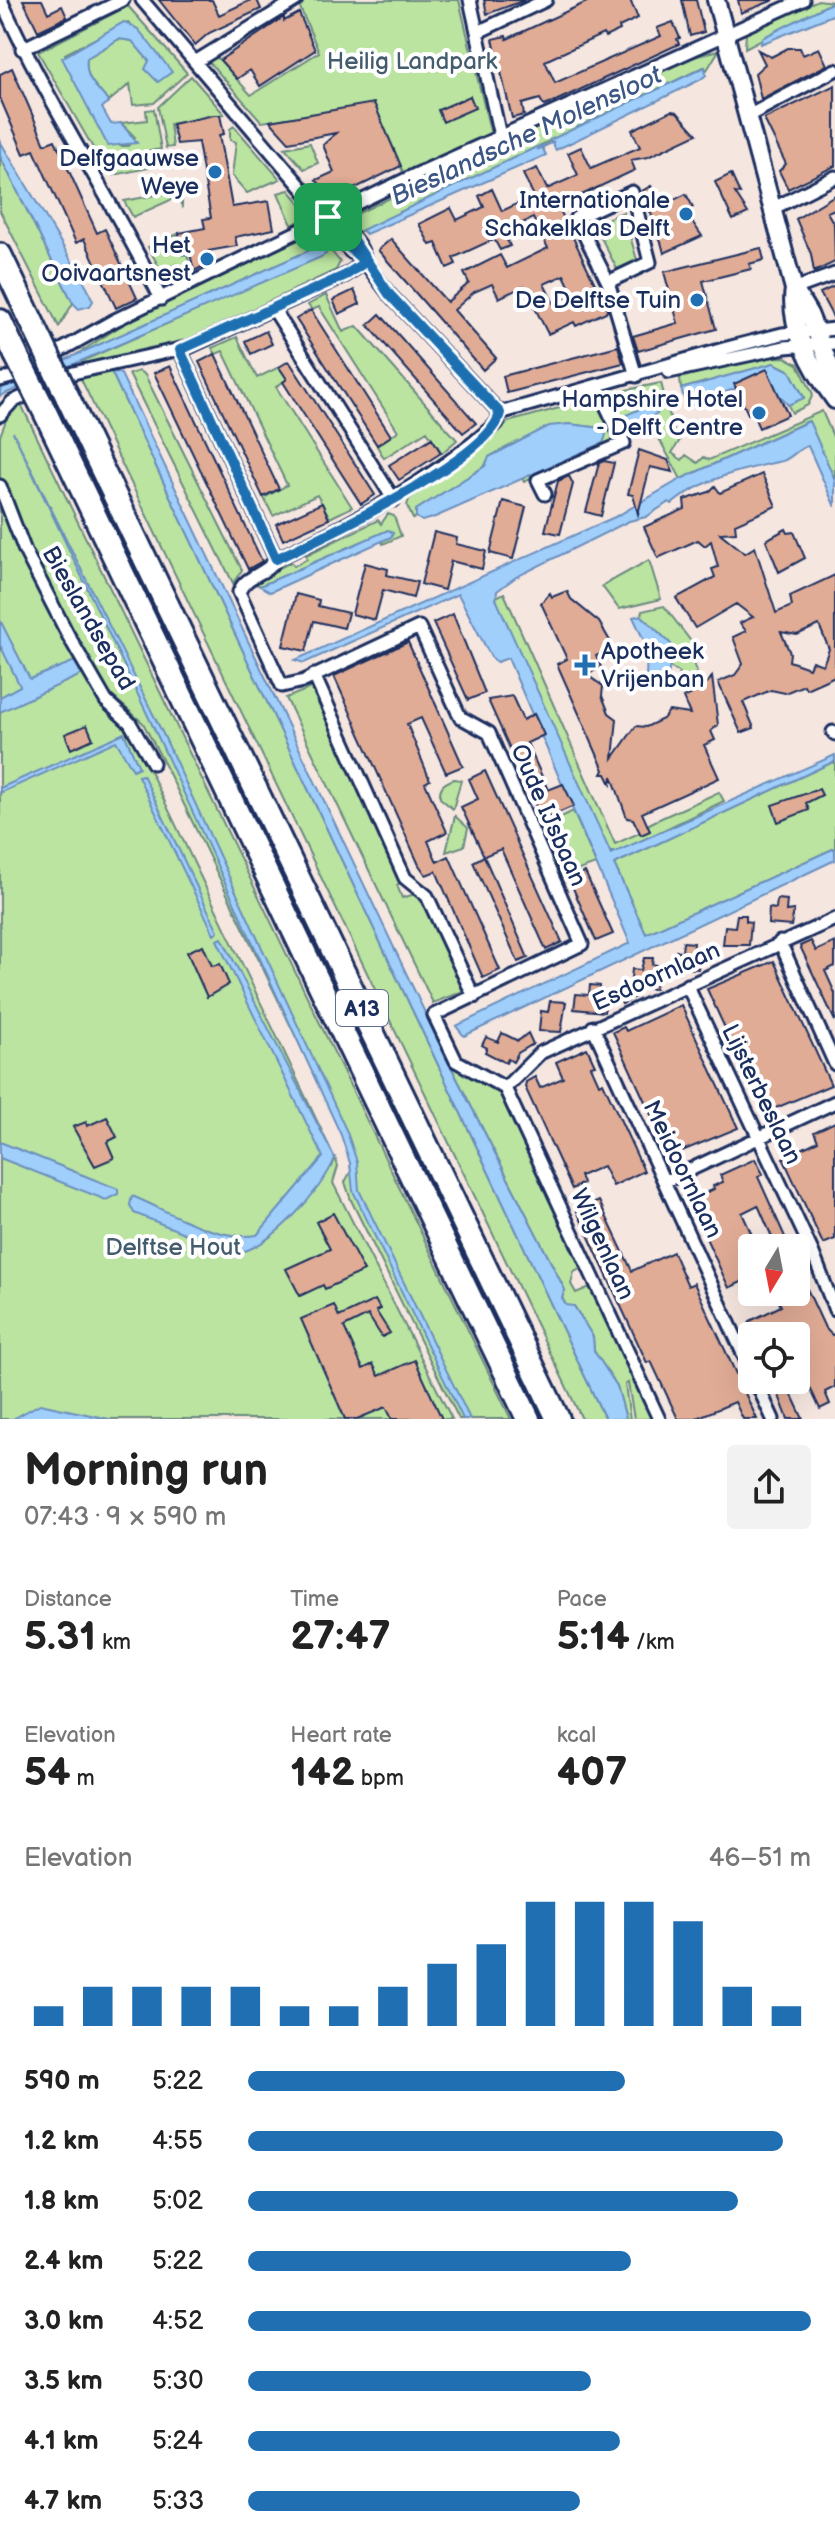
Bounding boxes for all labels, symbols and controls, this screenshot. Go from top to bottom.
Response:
park label: Heilig Landpark [327,47,498,76]
water label: Bieslandsche Molensloot [386,60,668,213]
place label: Delfgaauwse Weye [59,144,199,201]
marker: Delfgaauwse Weye [206,163,224,181]
pin [294,183,362,251]
place label: Internationale Schakelklas Delft [485,186,671,243]
icon: arrive [306,195,350,239]
marker: Internationale Schakelklas Delft [677,205,695,223]
place label: Het Ooivaartsnest [41,231,192,288]
marker: Het Ooivaartsnest [198,250,216,268]
place label: De Delftse Tuin [515,286,681,315]
marker: De Delftse Tuin [688,291,706,309]
place label: Hampshire Hotel - Delft Centre [561,385,743,442]
marker: Hampshire Hotel - Delft Centre [750,404,768,422]
street label: Bieslandsepad [36,541,142,695]
place label: Apotheek Vrijenban [601,637,704,694]
marker: Apotheek Vrijenban [576,656,594,674]
street label: Oude IJsbaan [504,740,593,891]
street label: Esdoornlaan [588,935,725,1018]
road number: A13 [336,990,388,1026]
street label: Lijsterbeslaan [715,1020,808,1169]
street label: Meidoornlaan [637,1096,728,1243]
street label: Wilgenlaan [564,1184,641,1304]
park label: Delftse Hout [105,1233,241,1262]
north arrow [738,1234,810,1306]
map controls [738,1234,810,1394]
button: locate [738,1322,810,1394]
text: Morning run [24,1445,268,1498]
button: share [727,1445,811,1529]
text: 07:43 · 9 × 590 m [24,1502,226,1533]
text: Distance [24,1586,112,1613]
text: Time [290,1586,339,1613]
text: Pace [557,1586,607,1613]
text: 5.31 [24,1613,96,1661]
text: 27:47 [290,1613,391,1661]
text: 5:14 [557,1613,630,1661]
text: km [96,1629,131,1656]
text: /km [630,1629,675,1656]
text: Elevation [24,1722,116,1749]
text: Heart rate [290,1722,392,1749]
text: kcal [557,1722,596,1749]
text: 54 [24,1749,71,1797]
text: 142 [290,1749,355,1797]
text: 407 [557,1749,627,1797]
text: m [71,1765,95,1792]
text: bpm [355,1765,404,1792]
text: Elevation [24,1843,132,1874]
text: 46–51 m [709,1843,811,1874]
text: 590 m [24,2066,100,2097]
text: 5:22 [152,2066,203,2097]
text: 1.2 km [24,2126,99,2157]
text: 4:55 [152,2126,203,2157]
text: 1.8 km [24,2186,99,2217]
text: 5:02 [152,2186,203,2217]
text: 2.4 km [24,2246,103,2277]
text: 5:22 [152,2246,203,2277]
text: 3.0 km [24,2306,104,2337]
text: 4:52 [152,2306,203,2337]
text: 3.5 km [24,2366,103,2397]
text: 5:30 [152,2366,203,2397]
text: 4.1 km [24,2426,99,2457]
text: 5:24 [152,2426,203,2457]
text: 4.7 km [24,2486,102,2517]
text: 5:33 [152,2486,204,2517]

